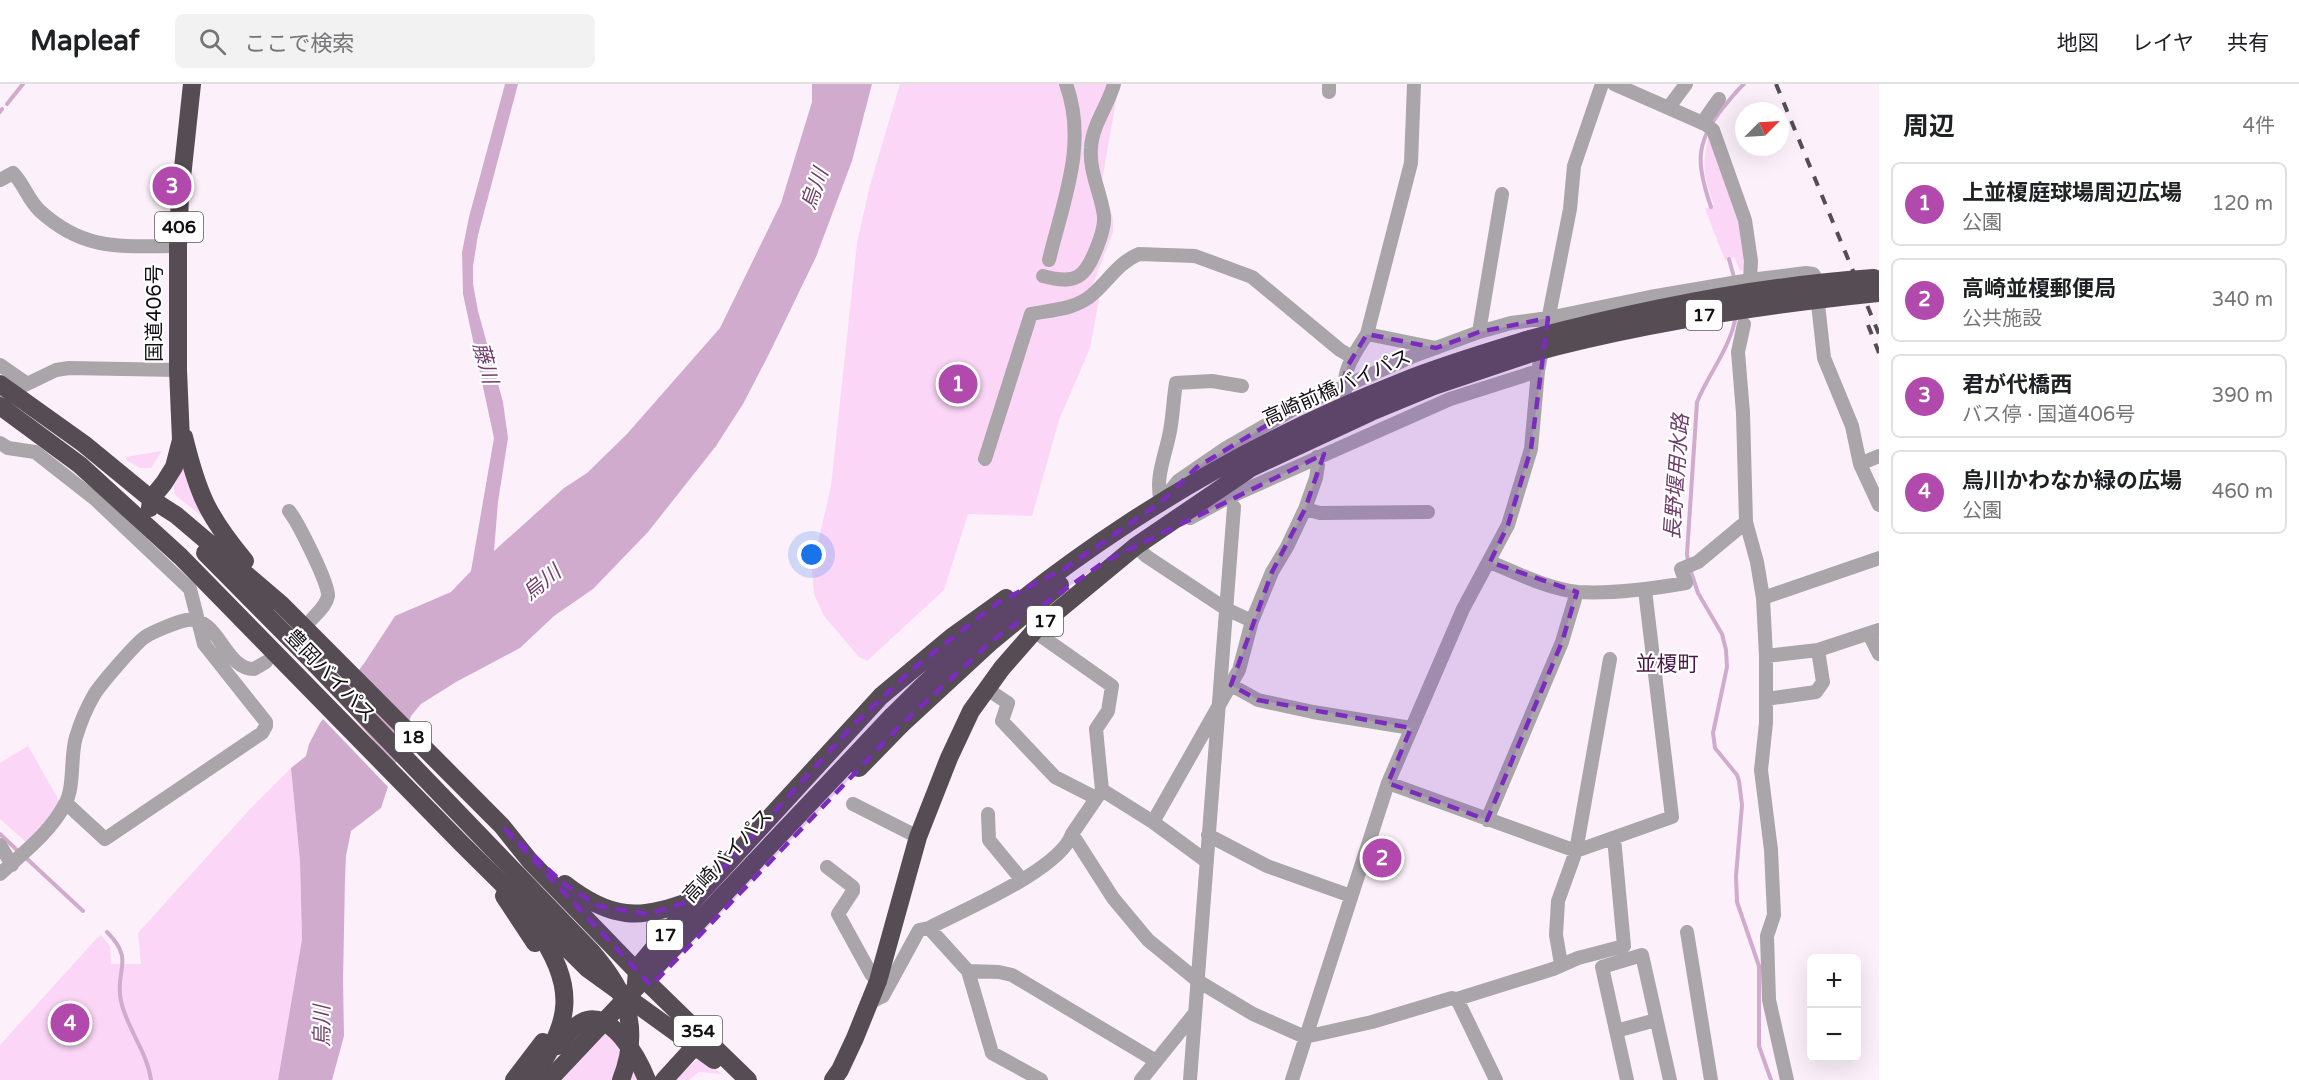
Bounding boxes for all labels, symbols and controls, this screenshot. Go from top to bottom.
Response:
search box [175,14,595,68]
text: Mapleaf [30,24,139,58]
icon: search [196,25,229,58]
text: ここで検索 [244,31,354,57]
text: 地図 [2057,31,2099,56]
text: レイヤ [2132,31,2194,56]
text: 共有 [2227,31,2269,56]
north arrow [1735,102,1789,156]
text: 周辺 [1903,111,1955,142]
text: 4件 [2242,114,2275,138]
water label: 烏川 [796,163,835,213]
pin: 3 [152,164,192,208]
text: 上並榎庭球場周辺広場 [1962,180,2182,206]
text: 1 [1918,192,1931,216]
text: 120 m [2212,192,2273,216]
text: 公園 [1962,211,2002,235]
road number: 406 [155,212,203,242]
street label: 国道406号 [143,264,167,362]
text: 高崎並榎郵便局 [1962,276,2116,302]
text: 2 [1918,288,1931,312]
text: 340 m [2212,288,2273,312]
road number: 17 [1686,300,1722,330]
text: 公共施設 [1962,307,2042,331]
water label: 藤川 [467,339,503,388]
street label: 高崎前橋バイパス [1259,345,1415,431]
pin: 1 [938,362,978,406]
text: 君が代橋西 [1962,372,2072,398]
text: 3 [1918,384,1931,408]
text: 390 m [2212,384,2273,408]
text: バス停 · 国道406号 [1962,403,2135,427]
water label: 長野堰用水路 [1660,411,1694,541]
text: 烏川かわなか緑の広場 [1962,468,2182,494]
text: 4 [1918,480,1931,504]
text: 460 m [2212,480,2273,504]
text: 公園 [1962,499,2002,523]
your location [797,540,826,569]
water label: 烏川 [518,559,568,606]
road number: 17 [1027,606,1063,636]
street label: 豊岡バイパス [280,625,380,727]
district label: 並榎町 [1636,652,1699,677]
road number: 18 [395,722,431,752]
street label: 高崎バイパス [678,804,778,908]
pin: 2 [1362,836,1402,880]
road number: 17 [647,920,683,950]
map controls [1807,954,1861,1062]
button: + [1807,954,1861,1008]
pin: 4 [50,1000,90,1046]
water label: 烏川 [310,1003,335,1047]
button: − [1807,1008,1861,1062]
road number: 354 [674,1016,722,1046]

